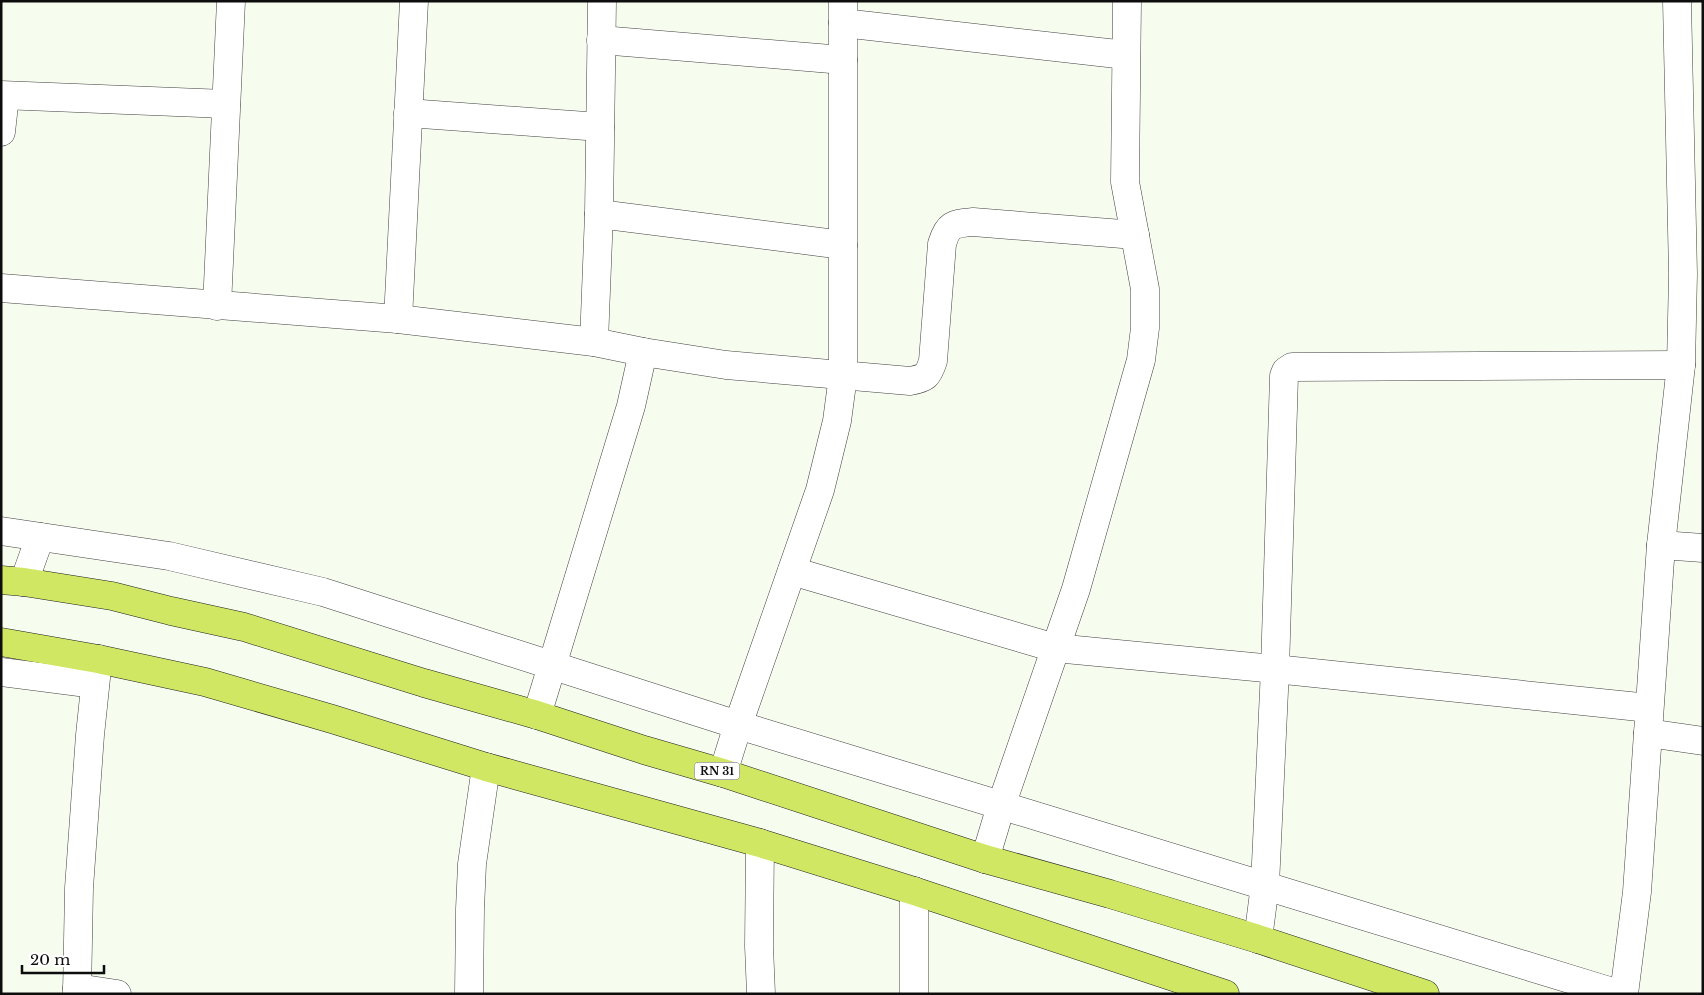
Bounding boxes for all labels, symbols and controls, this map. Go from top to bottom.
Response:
road number: RN 31 [694,762,740,779]
scale bar [22,942,105,974]
text: 20 m [30,950,70,969]

